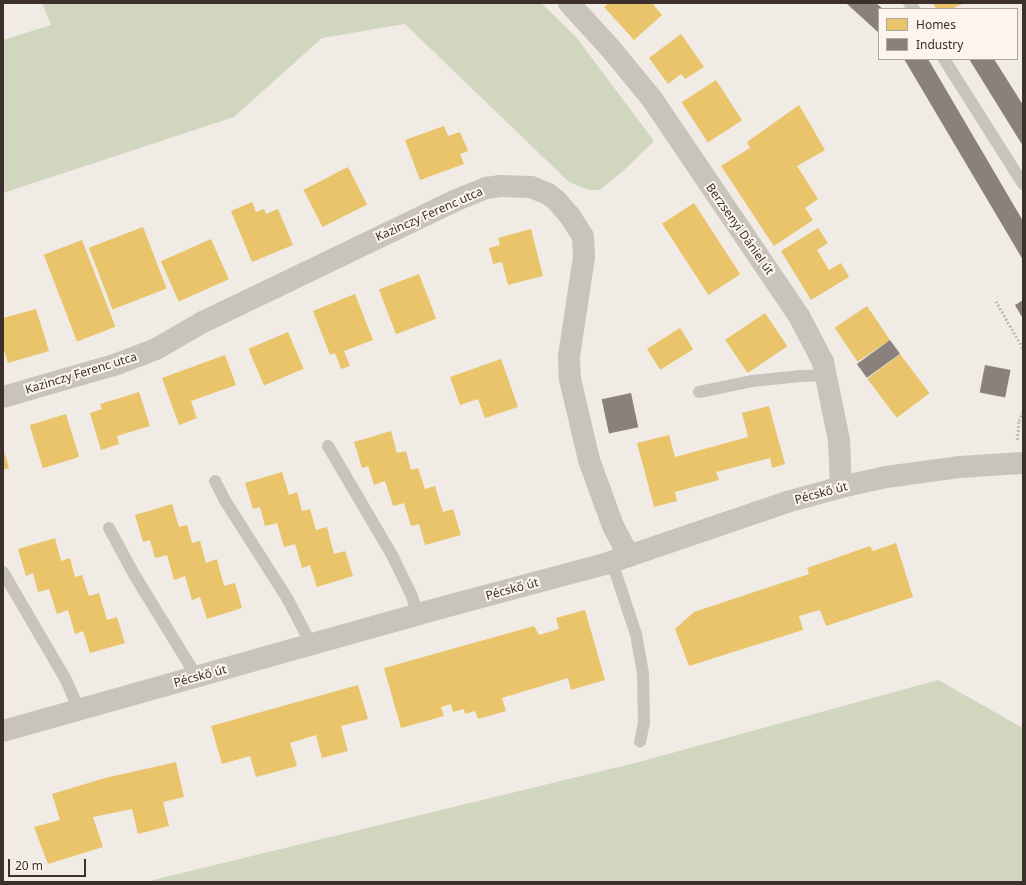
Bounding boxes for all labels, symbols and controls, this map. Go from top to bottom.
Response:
legend [878,8,1018,60]
text: Homes [916,16,956,33]
text: Industry [916,36,963,53]
street label: Berzsenyi Dániel út [703,181,777,277]
street label: Kazinczy Ferenc utca [373,184,485,244]
street label: Kazinczy Ferenc utca [23,349,139,397]
street label: Pécskő út [793,479,849,507]
street label: Pécskő út [484,575,540,603]
street label: Pécskő út [172,662,228,690]
scale bar [10,851,88,877]
text: 20 m [15,857,43,874]

